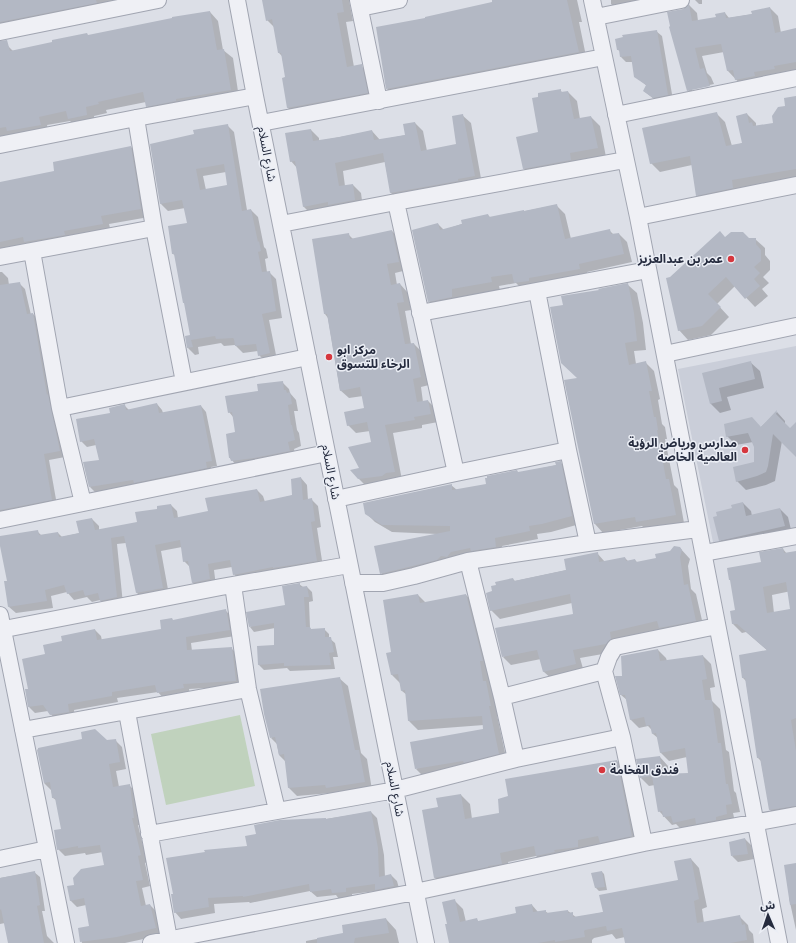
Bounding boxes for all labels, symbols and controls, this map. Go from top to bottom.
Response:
street label: شارع السلام [253,125,280,183]
place label: عمر بن عبدالعزيز [637,251,723,266]
marker: عمر بن عبدالعزيز [726,254,736,264]
place label: مركز ابو الرخاء للتسوق [337,342,410,371]
marker: مركز ابو الرخاء للتسوق [324,352,334,362]
place label: مدارس ورياض الرؤية العالمية الخاصة [628,435,737,464]
street label: شارع السلام [317,443,344,501]
marker: مدارس ورياض الرؤية العالمية الخاصة [740,445,750,455]
street label: شارع السلام [381,760,408,818]
place label: فندق الفخامة [610,762,679,777]
marker: فندق الفخامة [597,765,607,775]
north arrow [748,895,788,935]
text: ش [760,898,775,912]

